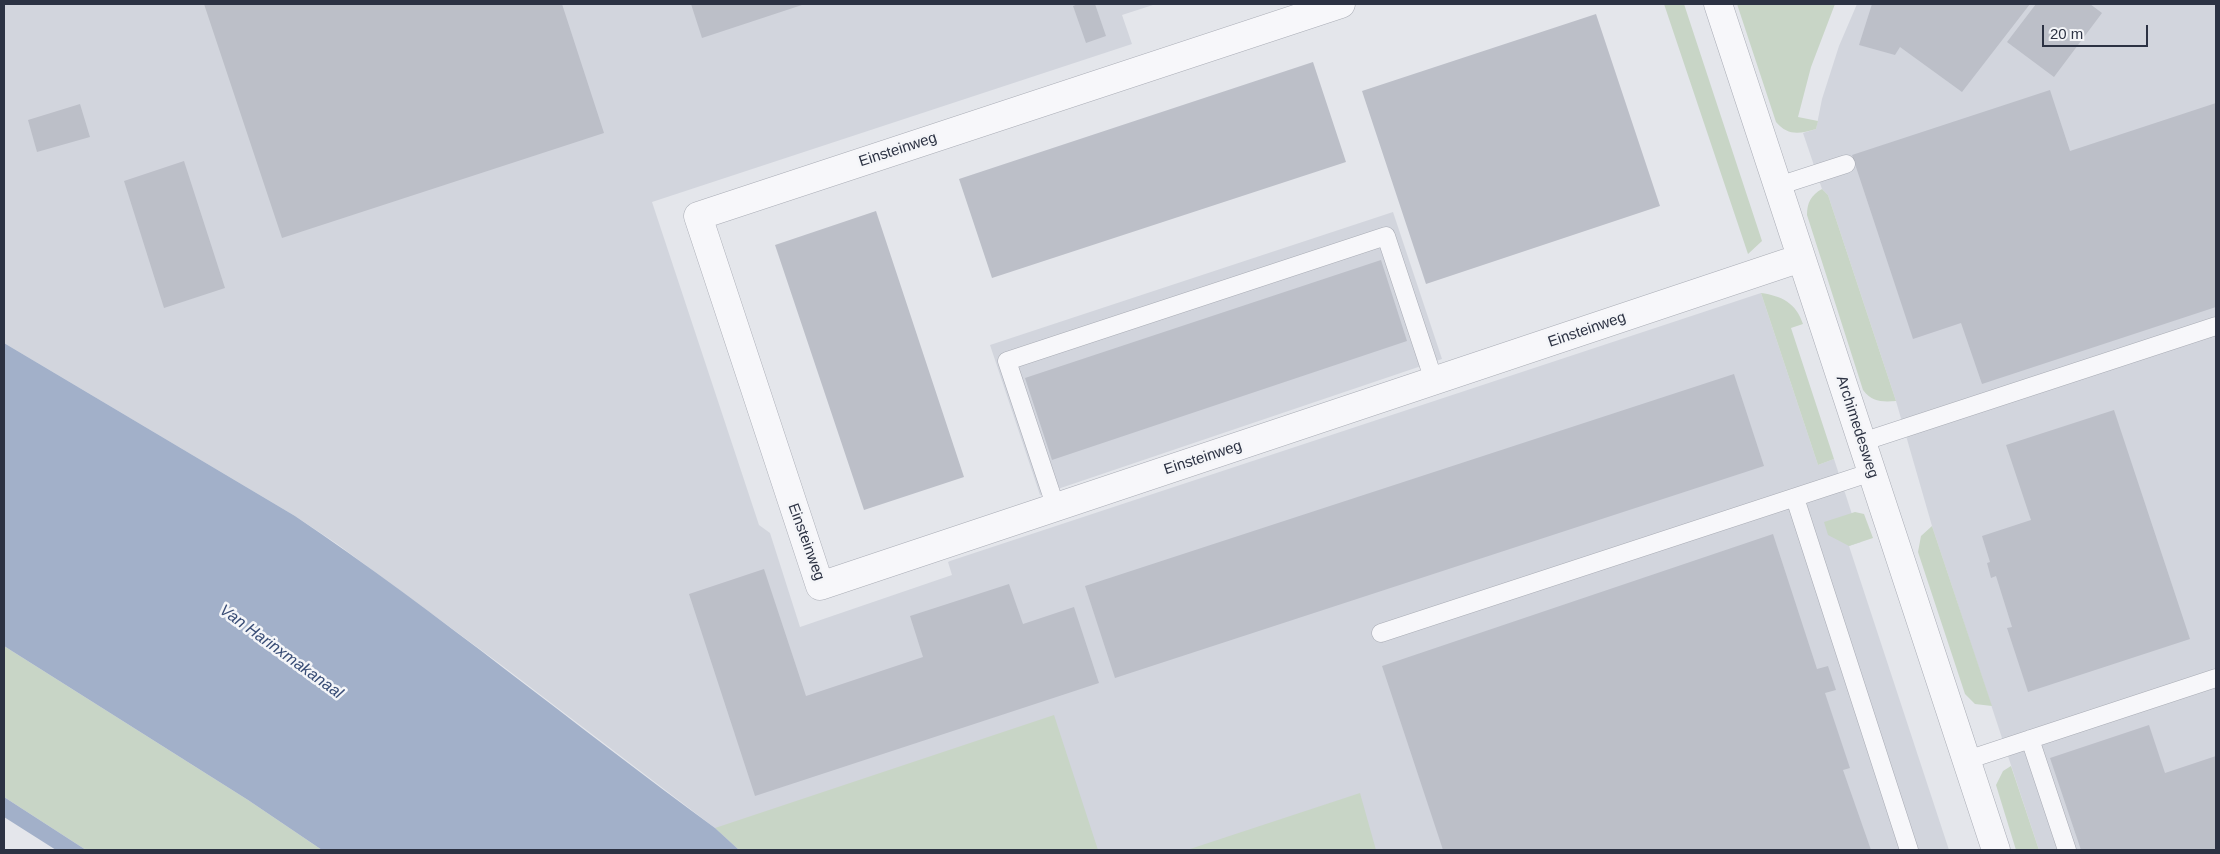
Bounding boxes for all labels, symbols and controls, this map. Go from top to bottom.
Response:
scale bar [2045,15,2151,47]
text: 20 m [2050,25,2083,42]
street label: Einsteinweg [857,129,939,171]
street label: Einsteinweg [1546,308,1628,352]
street label: Archimedesweg [1832,373,1882,481]
street label: Einsteinweg [1162,437,1244,479]
street label: Einsteinweg [784,501,828,583]
water label: Van Harinxmakanaal [216,601,346,703]

